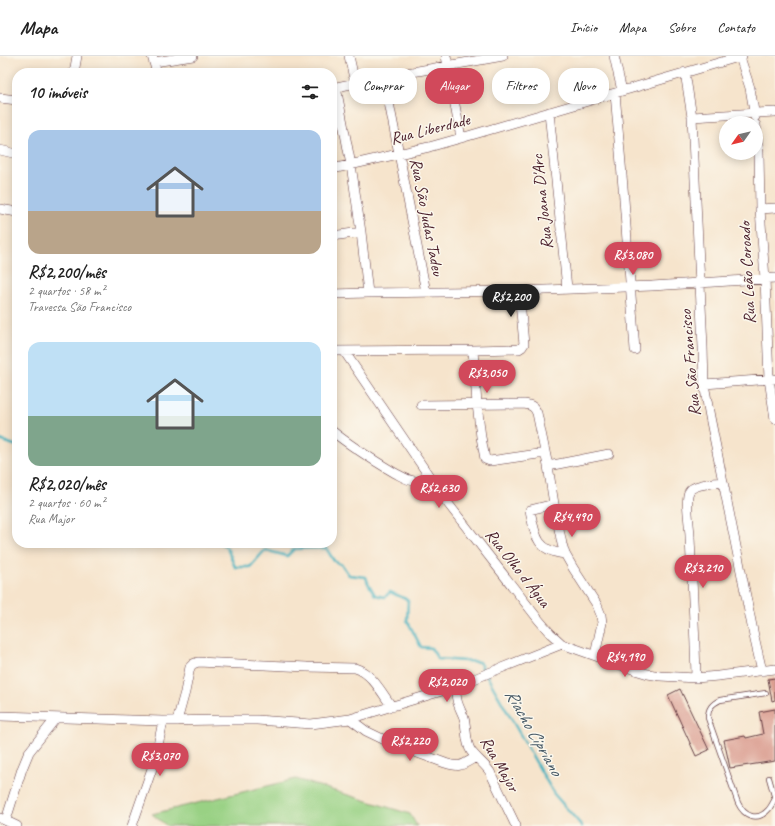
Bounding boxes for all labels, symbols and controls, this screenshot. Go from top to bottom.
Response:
text: Mapa [20,16,57,40]
text: Início [570,19,597,36]
text: Mapa [619,19,646,36]
text: Sobre [668,19,695,36]
text: Contato [717,19,755,36]
chip: Comprar [349,68,417,104]
chip: Alugar [425,68,484,104]
chip: Filtros [492,68,550,104]
chip: Novo [558,68,609,104]
icon: filters [299,81,321,103]
text: 10 imóveis [28,82,87,103]
street label: Rua Liberdade [388,109,473,149]
north arrow [719,116,763,160]
map controls [719,116,763,160]
street label: Rua Joana D'Arc [526,152,557,251]
icon: home [139,156,211,228]
street label: Rua São Judas Tadeu [405,157,449,279]
street label: Rua Leão Coroado [734,219,760,325]
pin: R$3,080 [596,242,670,276]
text: R$3,080 [614,247,652,263]
text: R$2,200/mês [28,262,106,283]
text: 2 quartos · 58 m² [28,283,105,299]
pin: R$2,200 [474,284,548,318]
text: R$2,200 [492,289,530,305]
text: Travessa São Francisco [28,299,131,315]
street label: Rua São Francisco [675,308,705,417]
pin: R$3,050 [450,360,524,394]
text: R$3,050 [468,365,506,381]
icon: home [139,368,211,440]
text: R$2,020/mês [28,474,106,495]
pin: R$2,630 [402,475,476,509]
text: R$2,630 [419,480,459,496]
text: 2 quartos · 60 m² [28,495,105,511]
pin: R$4,490 [535,504,609,538]
text: R$4,490 [553,509,591,525]
text: Rua Major [28,511,74,527]
street label: Rua Olho d Água [481,524,557,612]
pin: R$3,210 [666,555,740,589]
text: R$3,210 [684,560,722,576]
pin: R$4,190 [588,644,662,678]
text: R$4,190 [606,649,644,665]
pin: R$2,020 [410,669,484,703]
text: R$2,020 [428,674,466,690]
water label: Riacho Cipriano [501,685,569,781]
pin: R$2,220 [373,728,447,762]
street label: Rua Major [476,732,525,797]
text: R$2,220 [391,733,429,749]
pin: R$3,070 [123,743,197,777]
text: R$3,070 [141,748,179,764]

